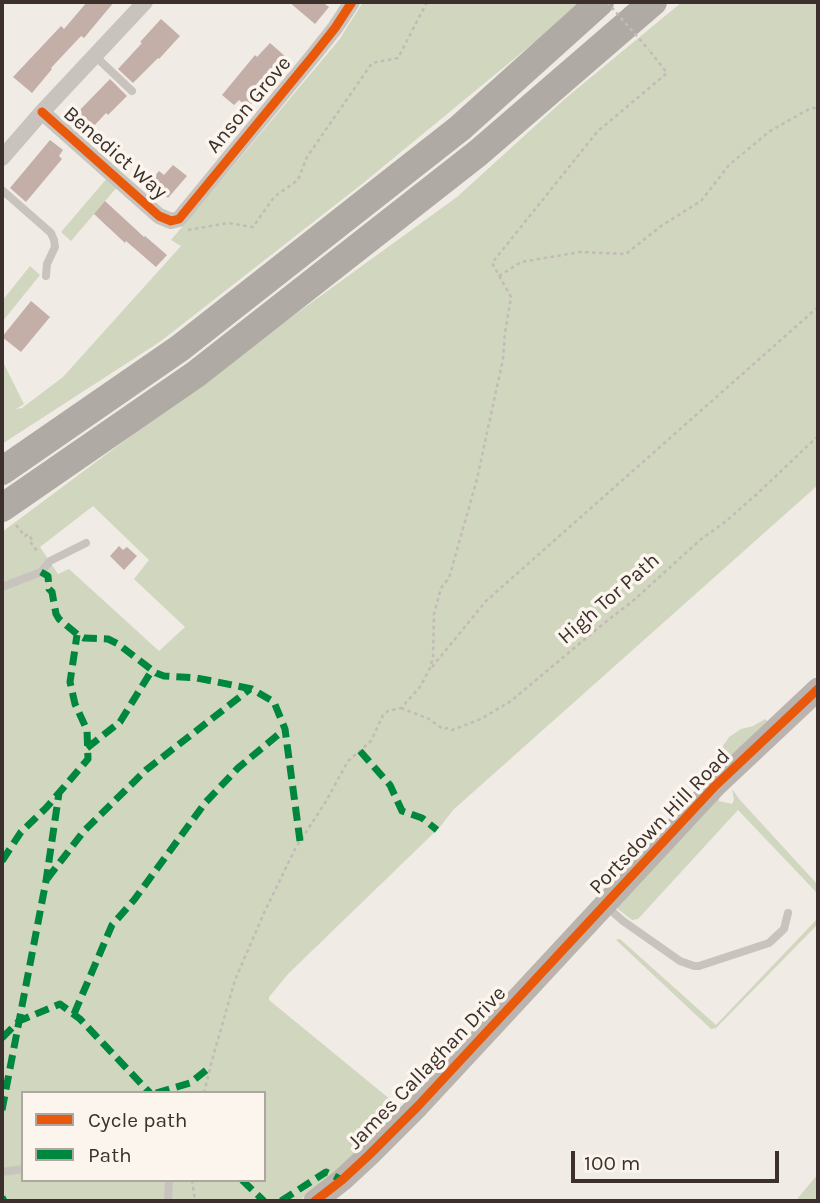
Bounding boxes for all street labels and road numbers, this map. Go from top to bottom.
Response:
street label: Anson Grove [201,51,297,159]
street label: Benedict Way [58,101,172,205]
street label: High Tor Path [553,548,665,650]
street label: Portsdown Hill Road [584,744,736,900]
street label: James Callaghan Drive [343,981,511,1155]

